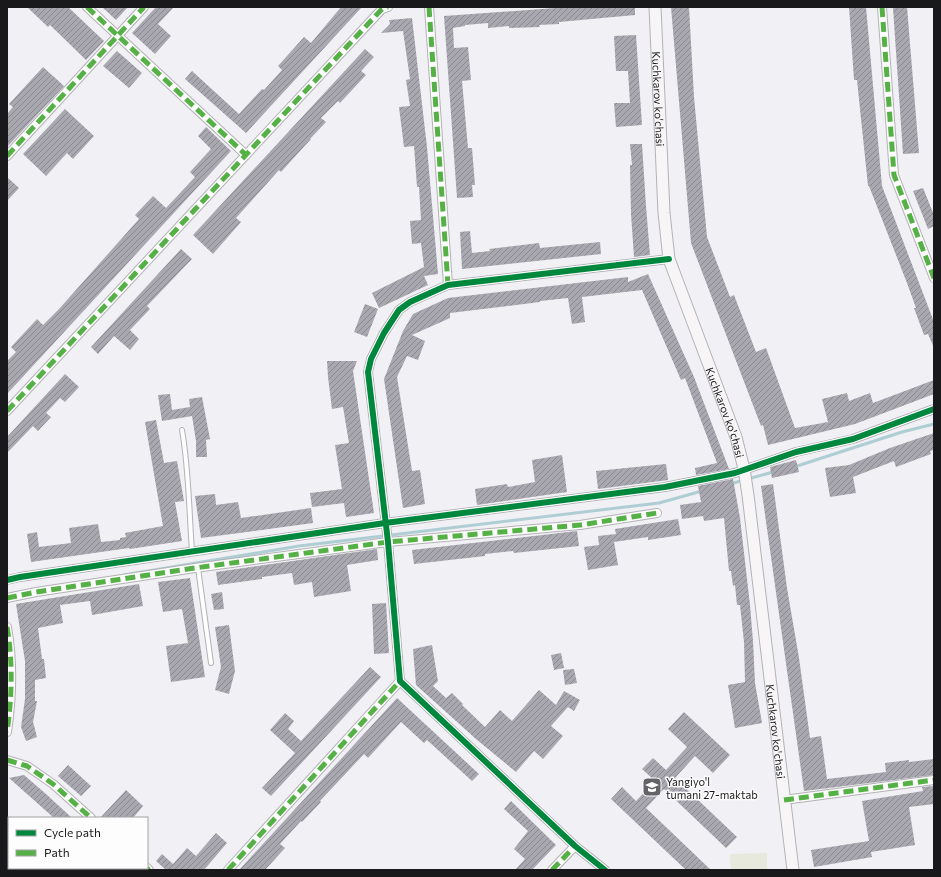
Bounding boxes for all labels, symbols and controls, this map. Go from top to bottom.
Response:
street label: Kuchkarov ko'chasi [650,51,668,147]
street label: Kuchkarov ko'chasi [704,365,747,459]
street label: Kuchkarov ko'chasi [764,683,789,780]
place label: Yangiyo'l tumani 27-maktab [666,775,758,801]
school or university icon: Yangiyo'l tumani 27-maktab [641,776,663,798]
legend [8,817,148,869]
text: Cycle path [44,825,101,839]
text: Path [44,845,70,859]

